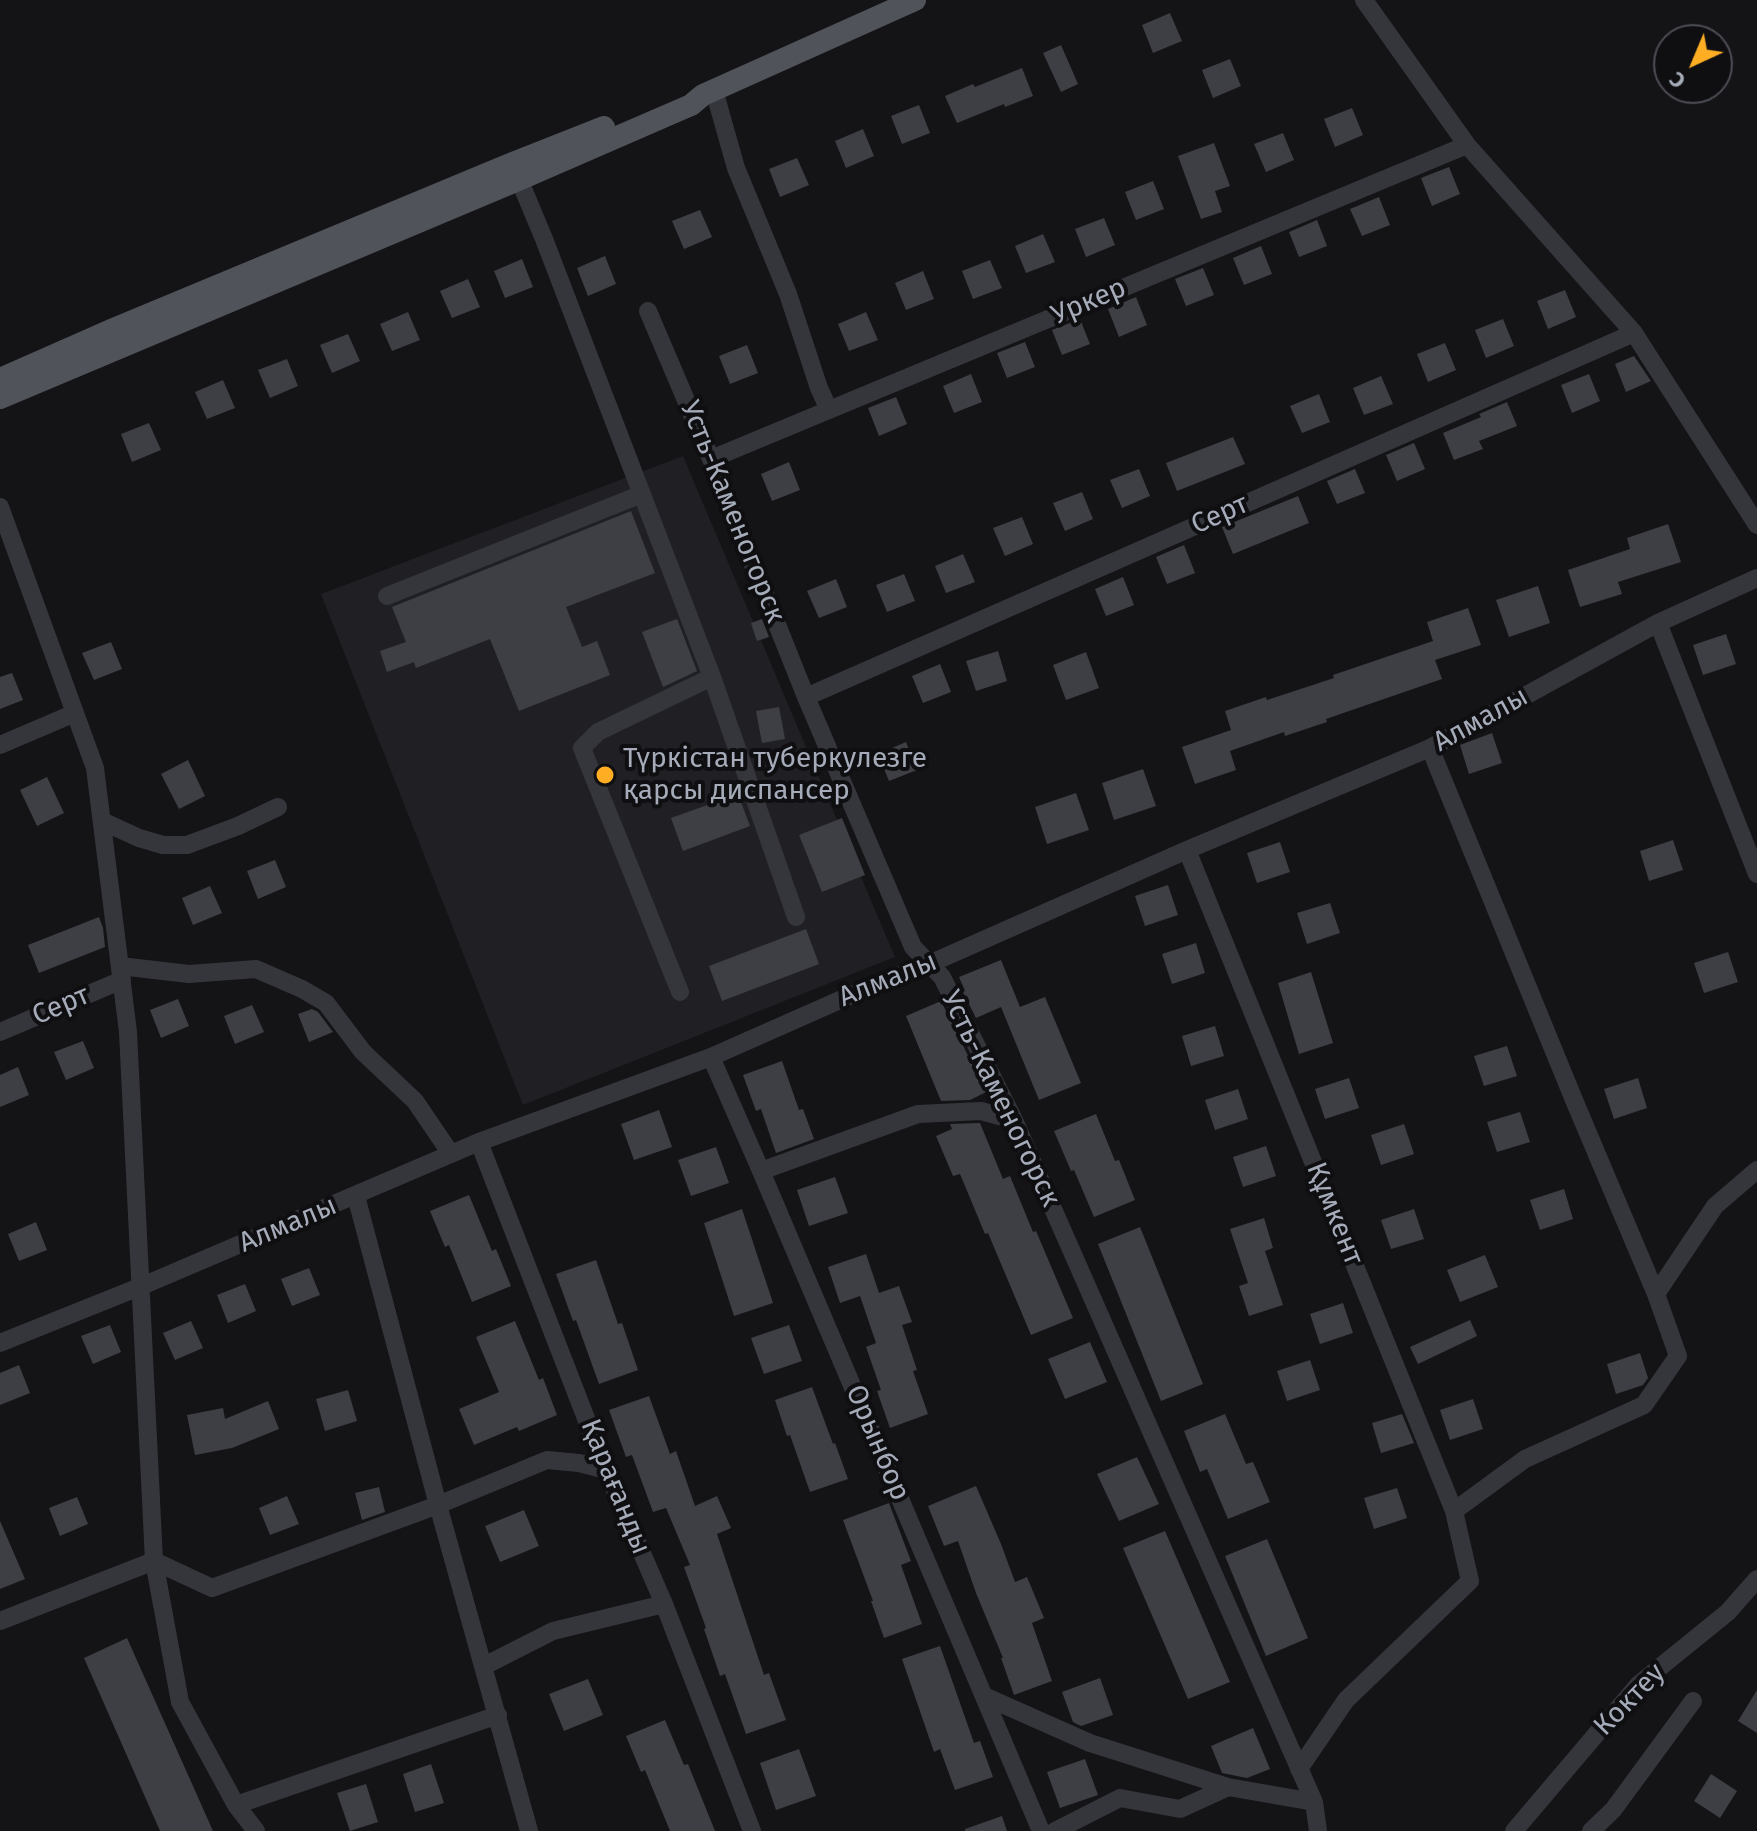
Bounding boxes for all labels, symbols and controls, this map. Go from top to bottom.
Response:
north arrow [1653,24,1733,104]
text: С [1663,66,1691,94]
street label: Уркер [1047,271,1131,333]
street label: Усть-Каменогорск [672,396,792,628]
street label: Серт [1186,488,1254,542]
street label: Алмалы [1428,680,1534,760]
place label: Түркістан туберкулезге қарсы диспансер [623,742,927,808]
marker: Түркістан туберкулезге қарсы диспансер [594,764,616,786]
street label: Алмалы [834,945,942,1015]
street label: Серт [27,979,95,1033]
street label: Усть-Каменогорск [933,985,1067,1213]
street label: Құмкент [1298,1158,1370,1270]
street label: Алмалы [234,1189,342,1261]
street label: Орынбор [838,1380,916,1506]
street label: Қарағанды [573,1415,657,1559]
street label: Коктеу [1587,1657,1673,1743]

